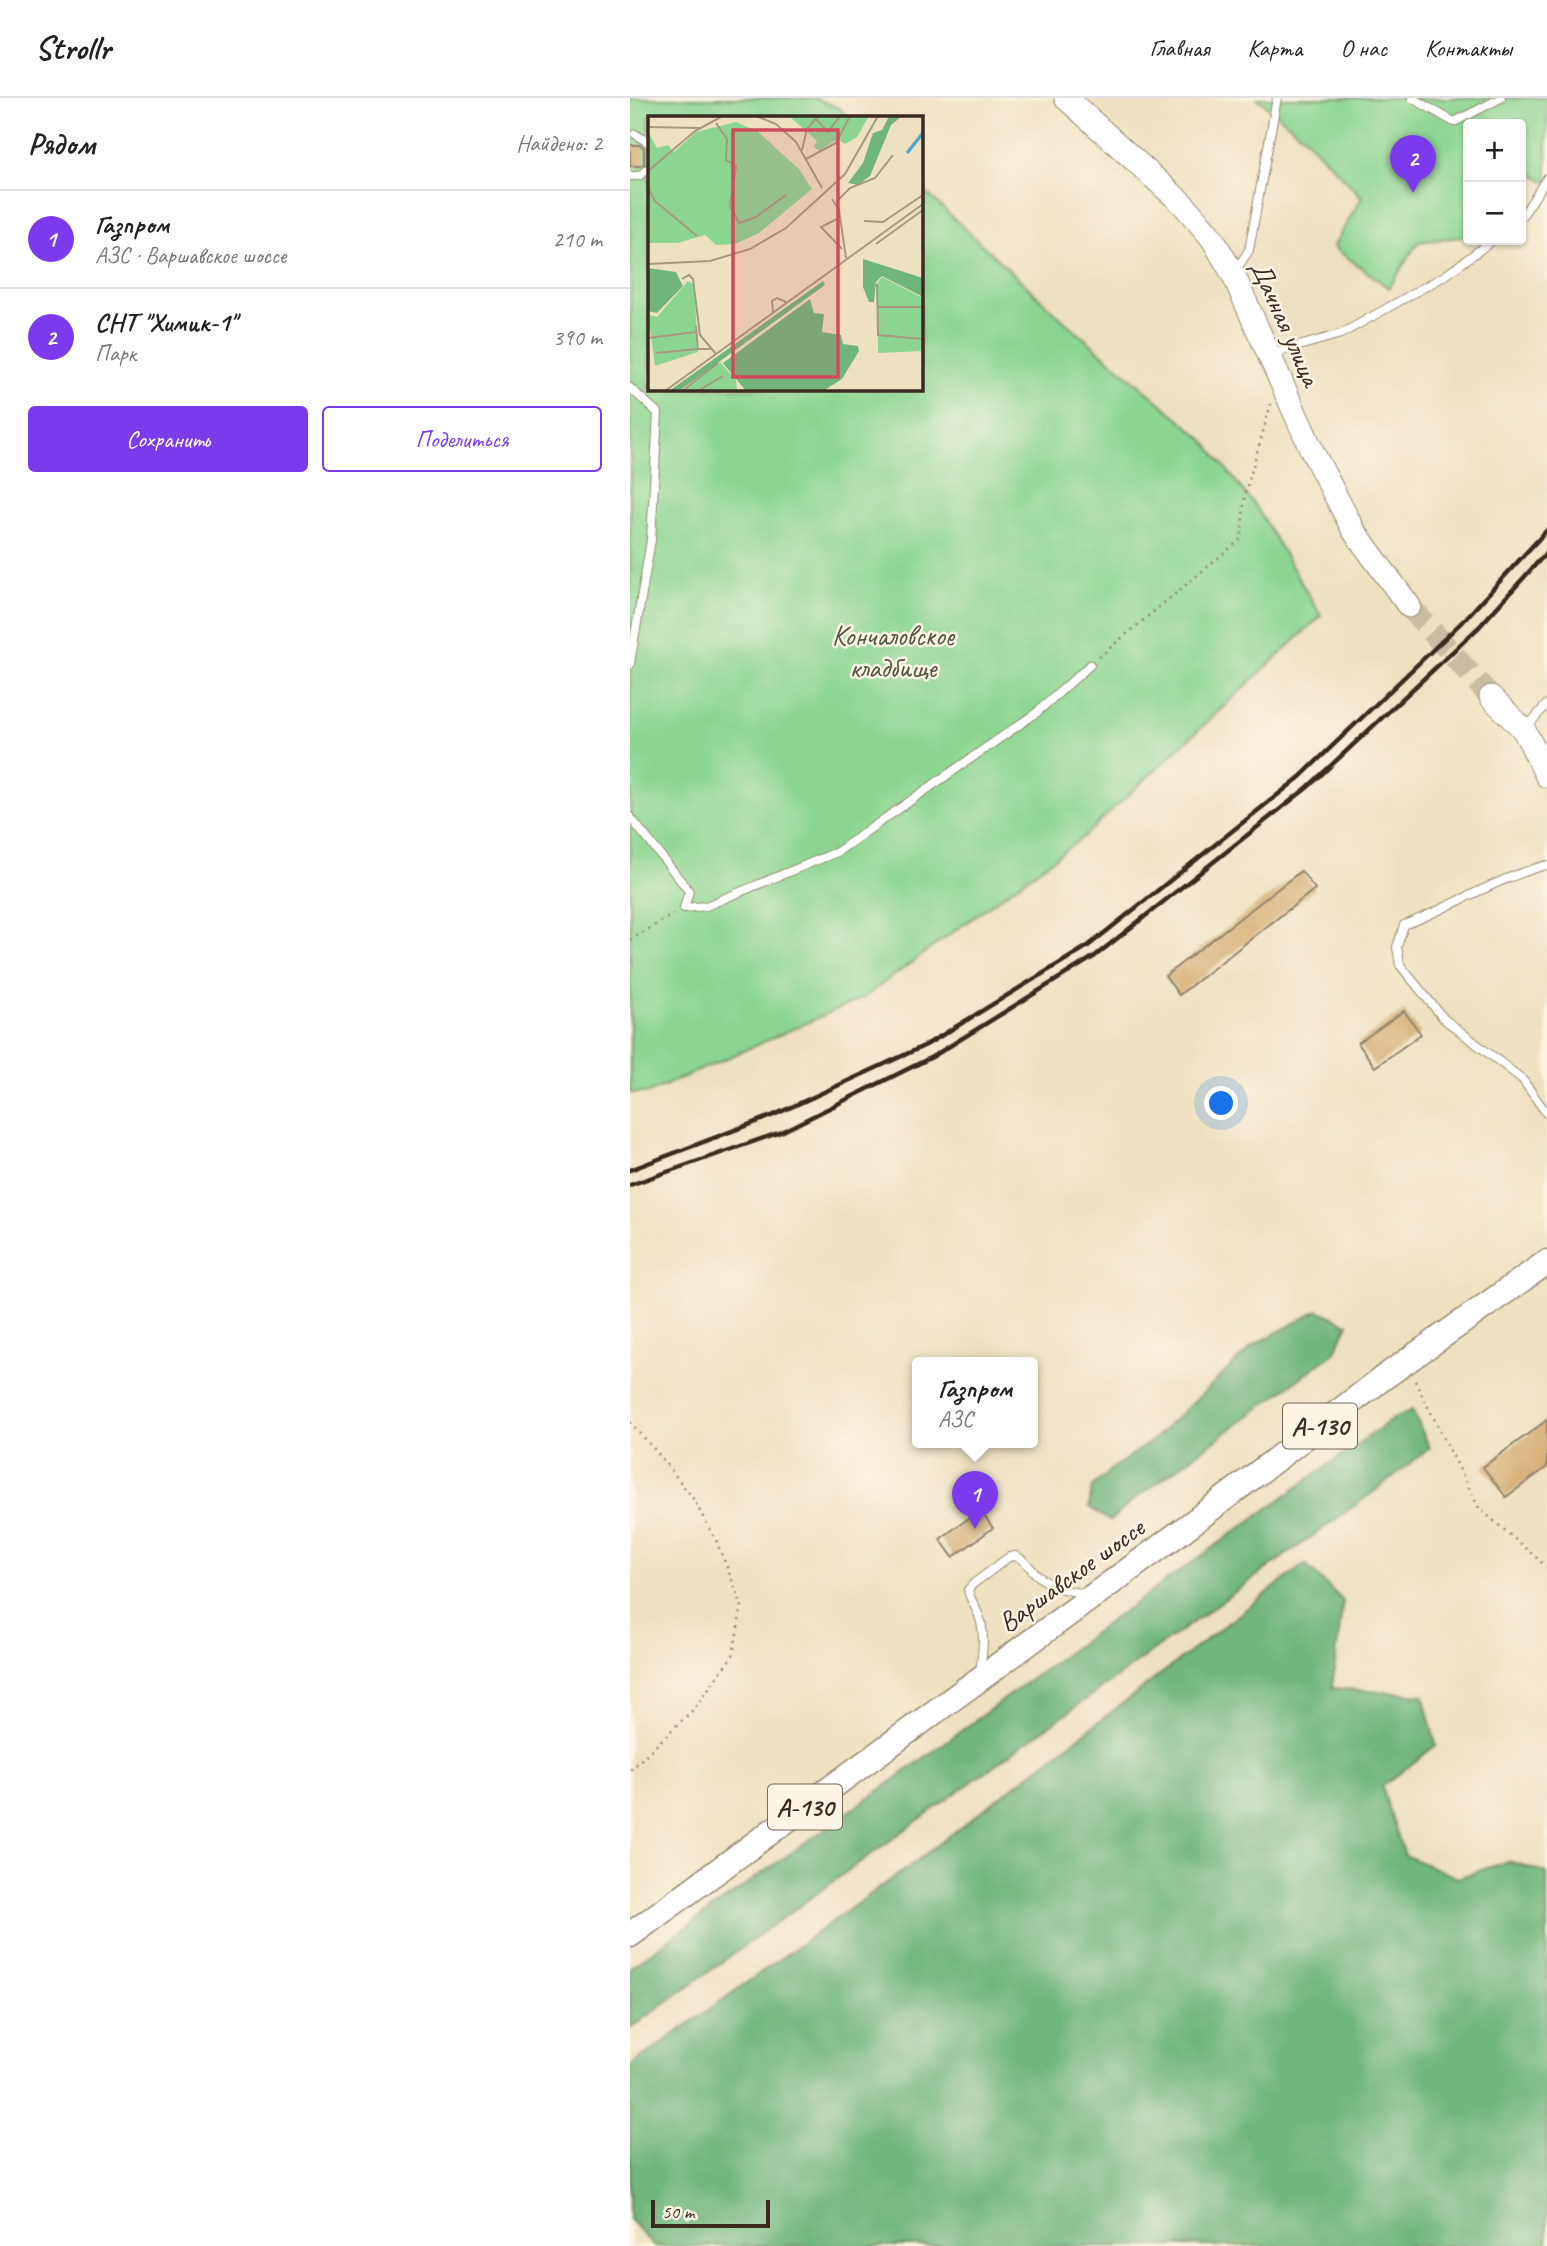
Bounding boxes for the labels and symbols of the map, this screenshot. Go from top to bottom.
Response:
inset map [648,116,922,390]
pin: 2 [1390,135,1436,193]
street label: Дачная улица [1243,255,1330,394]
park label: Кончаловское кладбище [832,618,956,685]
your location [1204,1086,1238,1120]
road number: А-130 [1283,1404,1357,1448]
pin: 1 [952,1471,998,1529]
street label: Варшавское шоссе [991,1509,1152,1640]
road number: А-130 [768,1784,842,1830]
scale bar [651,2197,770,2229]

